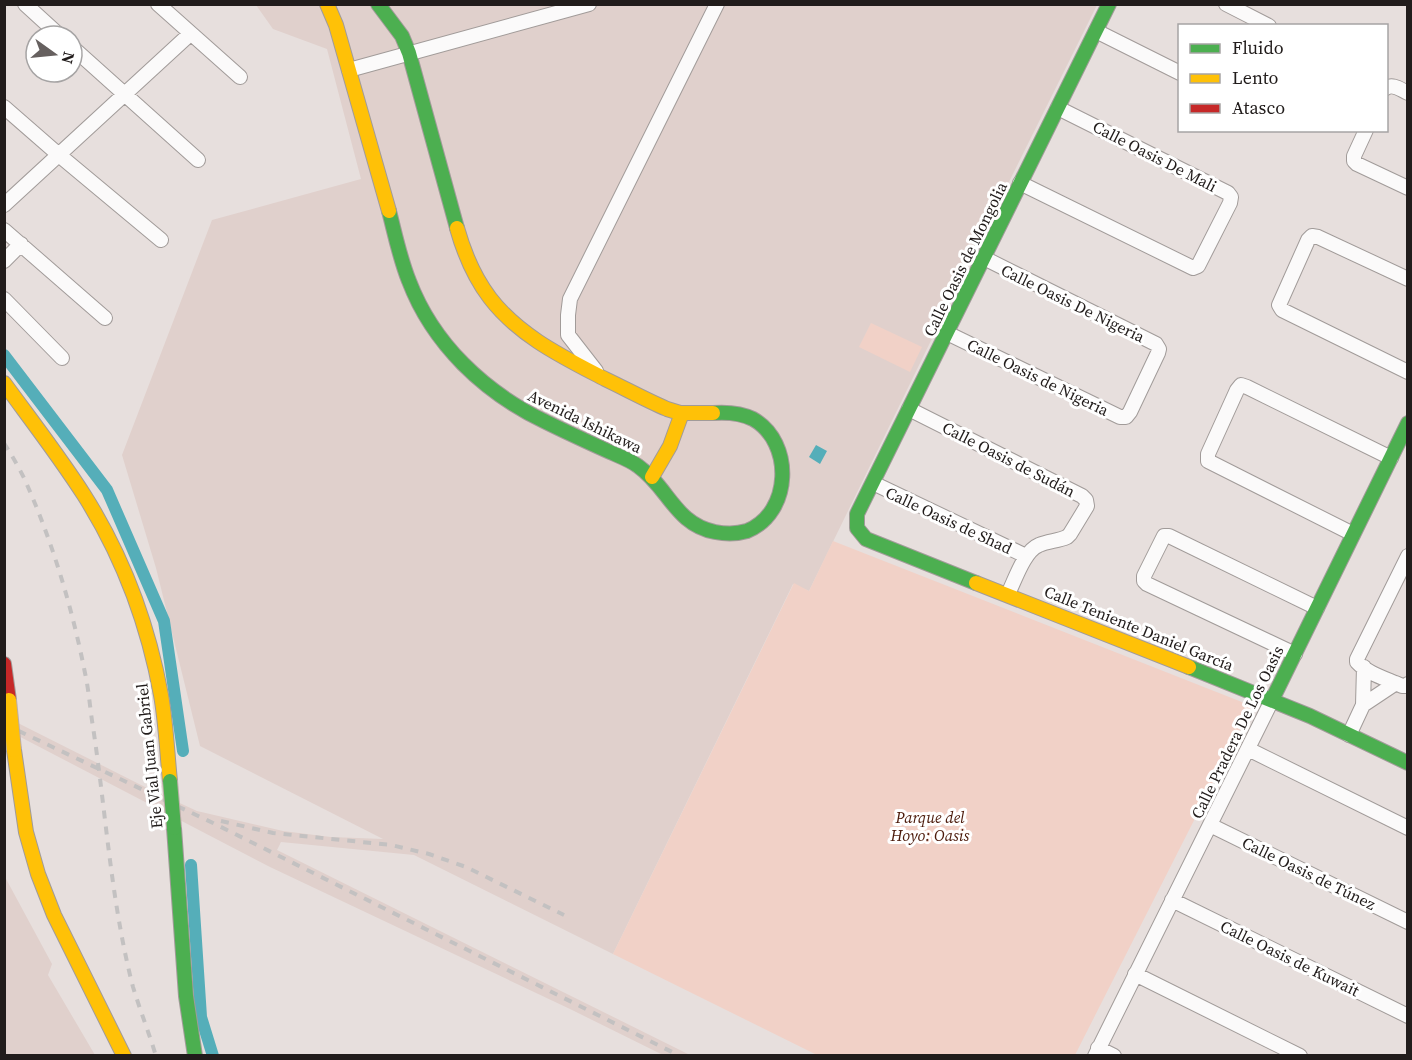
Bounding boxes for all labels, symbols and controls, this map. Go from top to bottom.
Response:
north arrow [24,24,84,84]
legend [1178,24,1388,132]
text: Fluido [1232,35,1284,60]
text: N [56,49,81,67]
text: Lento [1232,65,1279,90]
text: Atasco [1232,95,1285,120]
street label: Calle Oasis De Mali [1089,115,1221,197]
street label: Calle Oasis de Mongolia [918,177,1012,340]
street label: Calle Oasis De Nigeria [998,259,1149,348]
street label: Calle Oasis de Nigeria [964,333,1113,421]
street label: Avenida Ishikawa [524,384,646,459]
street label: Calle Oasis de Sudán [939,416,1079,502]
street label: Calle Oasis de Shad [882,481,1016,559]
street label: Calle Teniente Daniel García [1041,580,1238,676]
street label: Calle Pradera De Los Oasis [1186,642,1288,822]
street label: Eje Vial Juan Gabriel [130,682,168,830]
park label: Parque del Hoyo: Oasis [890,806,970,846]
street label: Calle Oasis de Túnez [1239,831,1379,915]
street label: Calle Oasis de Kuwait [1217,915,1364,1002]

